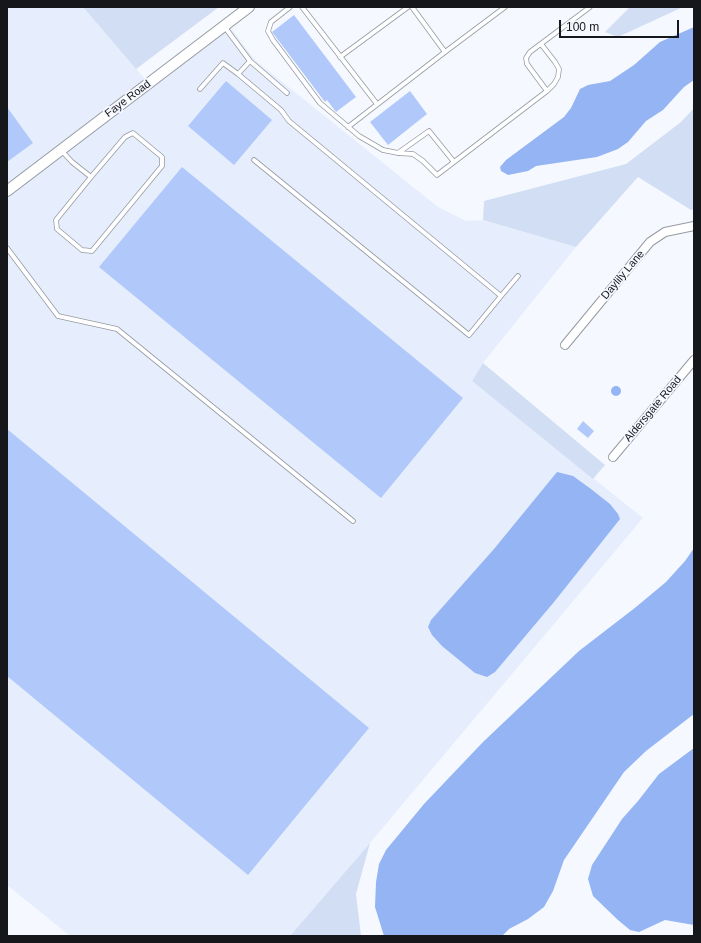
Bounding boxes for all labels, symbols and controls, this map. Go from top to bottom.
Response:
scale bar [561,12,681,38]
text: 100 m [566,20,599,34]
street label: Faye Road [103,78,153,120]
street label: Daylily Lane [599,248,647,302]
street label: Aldersgate Road [622,373,684,445]

